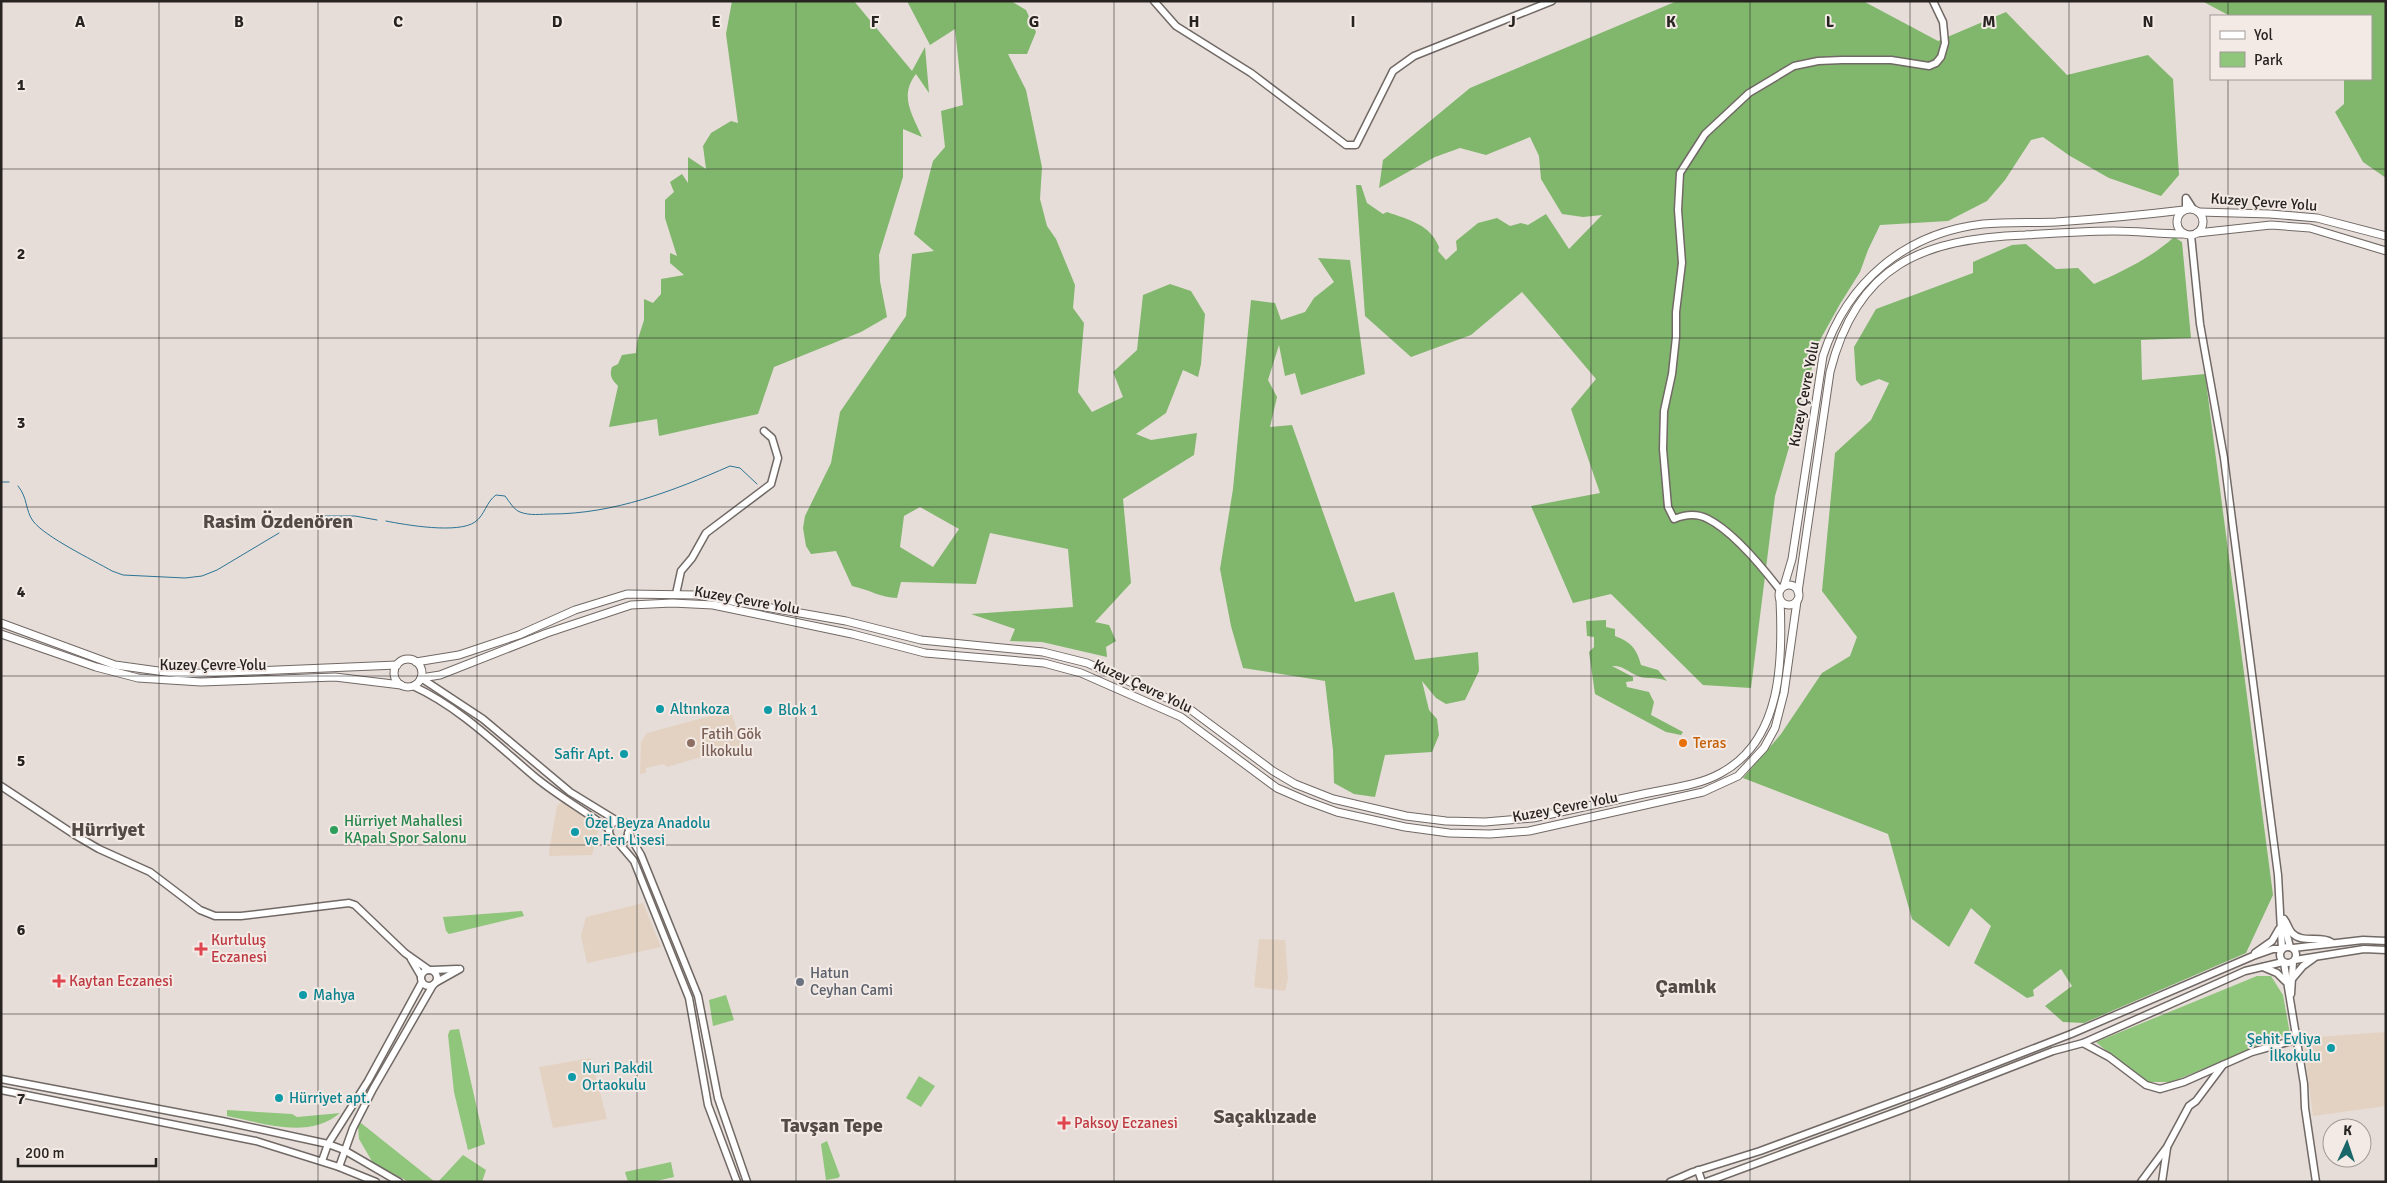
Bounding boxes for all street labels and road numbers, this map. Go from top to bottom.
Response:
street label: Kuzey Çevre Yolu [2210,189,2318,215]
street label: Kuzey Çevre Yolu [1785,340,1823,448]
street label: Kuzey Çevre Yolu [693,582,801,618]
street label: Kuzey Çevre Yolu [1091,655,1195,717]
street label: Kuzey Çevre Yolu [159,656,267,674]
street label: Kuzey Çevre Yolu [1511,788,1619,826]

